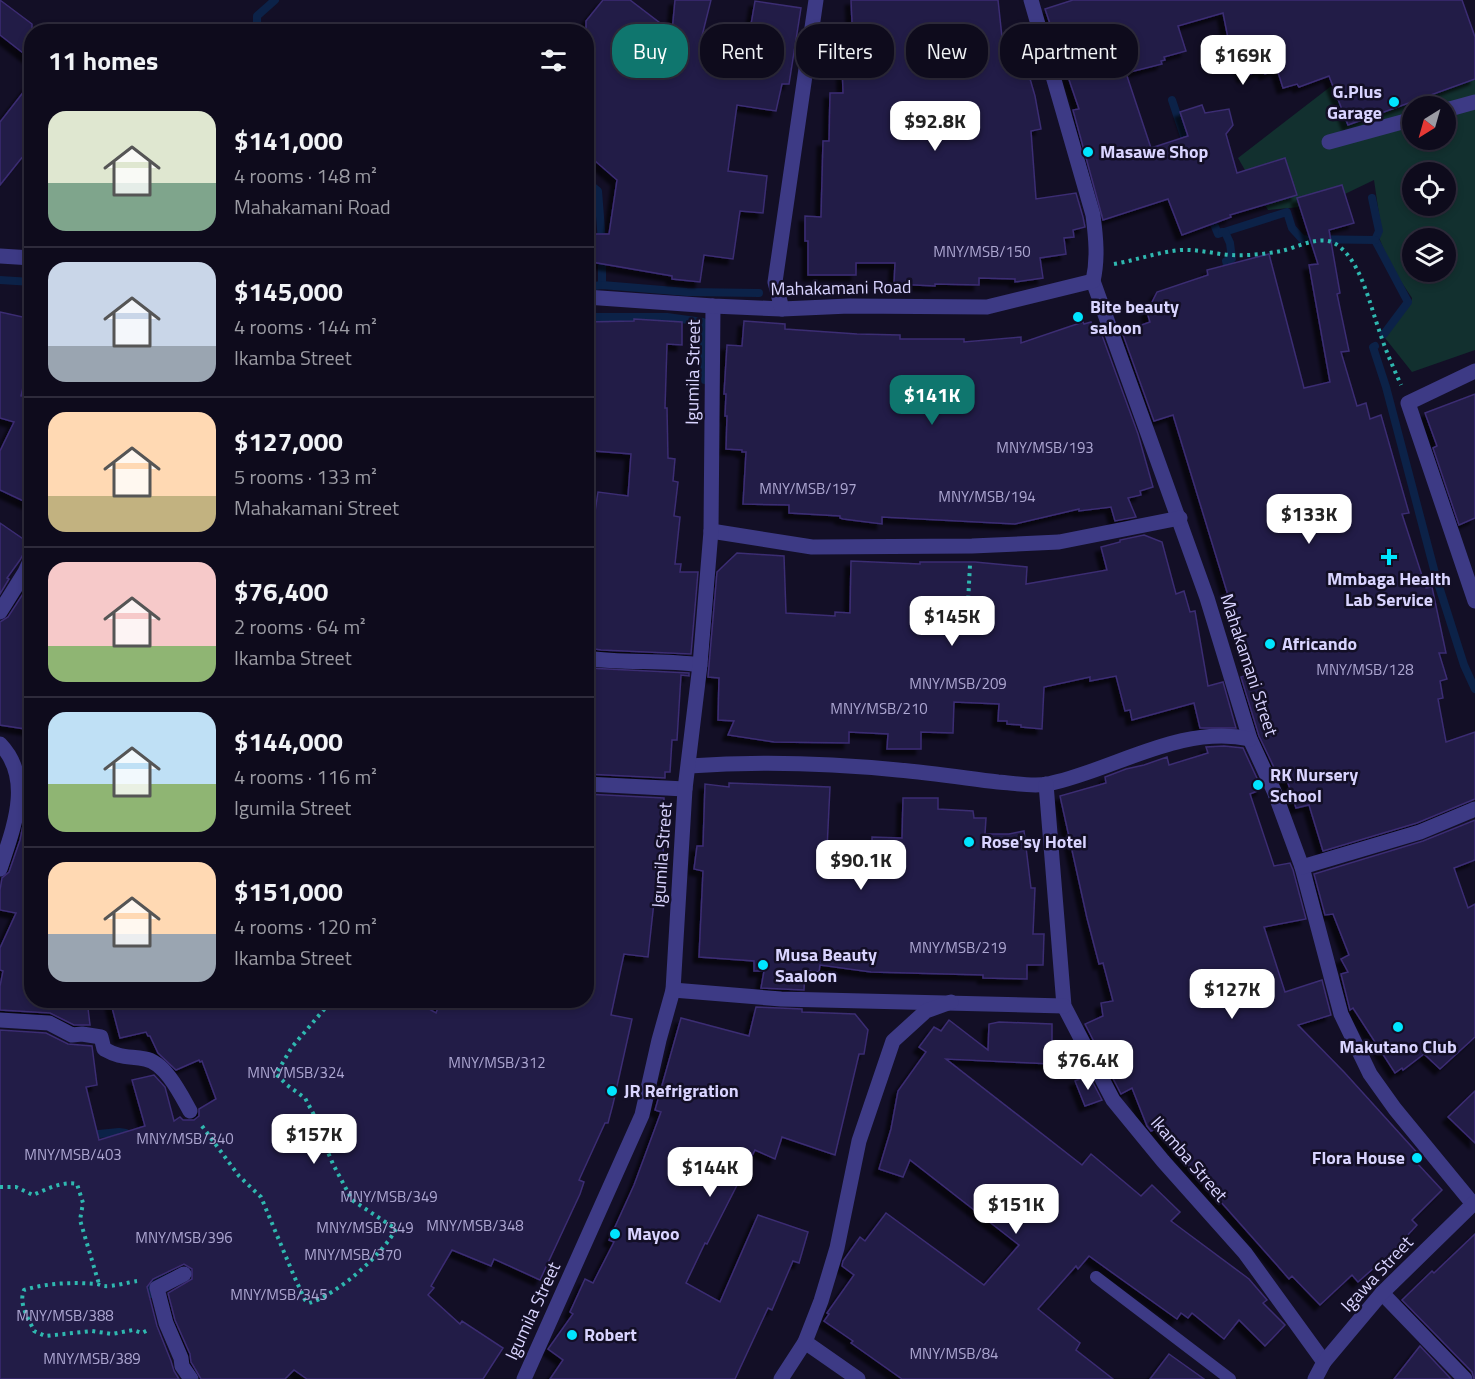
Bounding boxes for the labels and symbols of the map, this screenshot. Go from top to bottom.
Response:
pin: $169K [1201,35,1285,86]
place label: G.Plus Garage [1327,78,1382,126]
marker: G.Plus Garage [1387,95,1401,109]
north arrow [1402,96,1456,150]
pin: $92.8K [886,101,984,152]
place label: Masawe Shop [1100,138,1209,165]
marker: Masawe Shop [1081,145,1095,159]
house number: MNY/MSB/150 [933,240,1031,263]
street label: Mahakamani Road [770,273,912,302]
place label: Bite beauty saloon [1090,293,1179,341]
marker: Bite beauty saloon [1071,310,1085,324]
street label: Igumila Street [678,318,707,425]
pin: $141K [890,375,974,426]
house number: MNY/MSB/193 [996,436,1094,459]
house number: MNY/MSB/197 [759,477,857,500]
house number: MNY/MSB/194 [938,485,1036,508]
pin: $133K [1267,494,1351,545]
marker: Mmbaga Health Lab Service [1380,548,1398,566]
place label: Mmbaga Health Lab Service [1327,565,1451,613]
street label: Mahakamani Street [1214,590,1285,740]
pin: $145K [910,596,994,647]
place label: Africando [1282,630,1357,657]
marker: Africando [1263,637,1277,651]
house number: MNY/MSB/128 [1316,658,1414,681]
house number: MNY/MSB/209 [909,672,1007,695]
house number: MNY/MSB/210 [830,697,928,720]
place label: RK Nursery School [1270,761,1358,809]
marker: RK Nursery School [1251,778,1265,792]
street label: Igumila Street [644,801,679,909]
place label: Rose'sy Hotel [981,828,1087,855]
marker: Rose'sy Hotel [962,835,976,849]
pin: $90.1K [812,840,910,891]
house number: MNY/MSB/219 [909,936,1007,959]
place label: Musa Beauty Saaloon [775,941,877,989]
marker: Musa Beauty Saaloon [756,958,770,972]
pin: $127K [1190,969,1274,1020]
marker: Makutano Club [1391,1020,1405,1034]
place label: Makutano Club [1339,1033,1457,1060]
pin: $76.4K [1039,1040,1137,1091]
house number: MNY/MSB/312 [448,1051,546,1074]
house number: MNY/MSB/324 [247,1061,345,1084]
place label: JR Refrigration [624,1077,739,1104]
marker: JR Refrigration [605,1084,619,1098]
street label: Ikamba Street [1144,1110,1235,1208]
pin: $157K [272,1114,356,1165]
house number: MNY/MSB/340 [136,1127,234,1150]
house number: MNY/MSB/403 [24,1143,122,1166]
place label: Flora House [1312,1144,1405,1171]
pin: $144K [668,1147,752,1198]
marker: Flora House [1410,1151,1424,1165]
pin: $151K [974,1184,1058,1235]
house number: MNY/MSB/349 [340,1185,438,1208]
house number: MNY/MSB/348 [426,1214,524,1237]
house number: MNY/MSB/349 [316,1216,414,1239]
place label: Mayoo [627,1220,680,1247]
house number: MNY/MSB/396 [135,1226,233,1249]
marker: Mayoo [608,1227,622,1241]
street label: Igawa Street [1334,1229,1420,1318]
house number: MNY/MSB/370 [304,1243,402,1266]
street label: Igumila Street [498,1257,567,1364]
house number: MNY/MSB/345 [230,1283,328,1306]
house number: MNY/MSB/388 [16,1304,114,1327]
place label: Robert [584,1321,637,1348]
marker: Robert [565,1328,579,1342]
house number: MNY/MSB/84 [910,1342,998,1365]
house number: MNY/MSB/389 [43,1347,141,1370]

